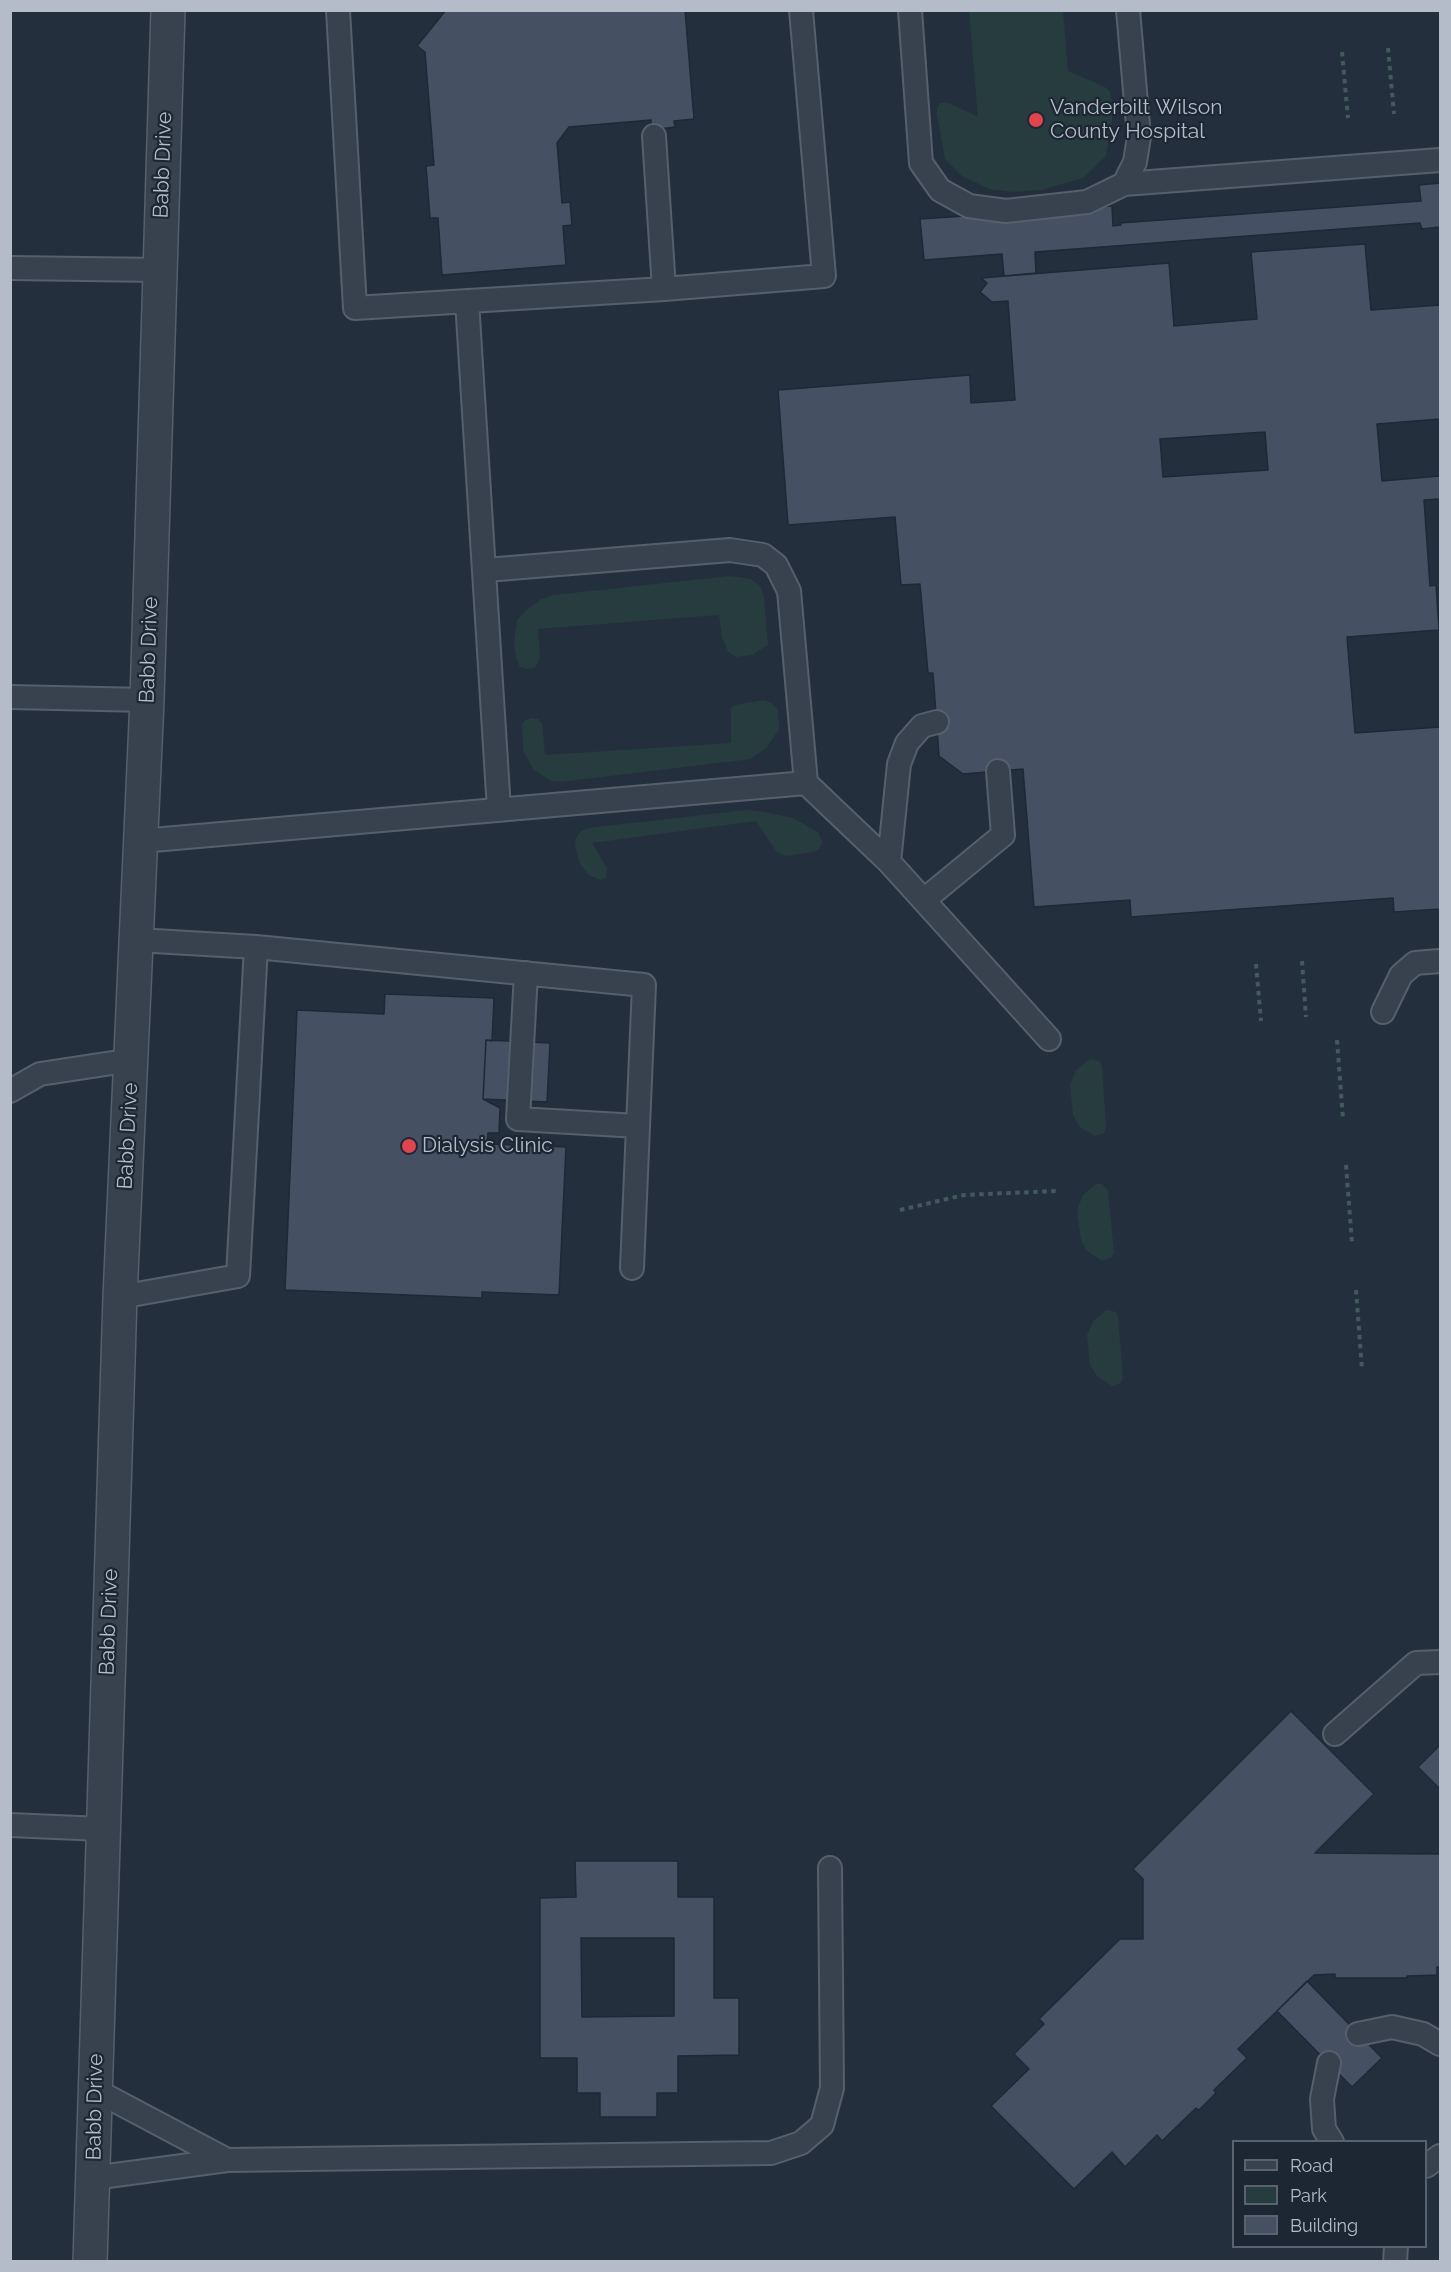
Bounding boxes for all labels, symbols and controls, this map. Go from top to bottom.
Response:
place label: Vanderbilt Wilson County Hospital [1050,95,1222,145]
street label: Babb Drive [149,111,177,219]
marker: Vanderbilt Wilson County Hospital [1027,111,1045,129]
street label: Babb Drive [135,596,163,704]
street label: Babb Drive [113,1082,143,1190]
place label: Dialysis Clinic [422,1133,553,1159]
marker: Dialysis Clinic [400,1137,418,1155]
street label: Babb Drive [95,1568,123,1676]
street label: Babb Drive [81,2053,109,2161]
legend [1232,2140,1427,2248]
text: Road [1290,2155,1333,2176]
text: Park [1290,2185,1327,2206]
text: Building [1290,2215,1358,2236]

